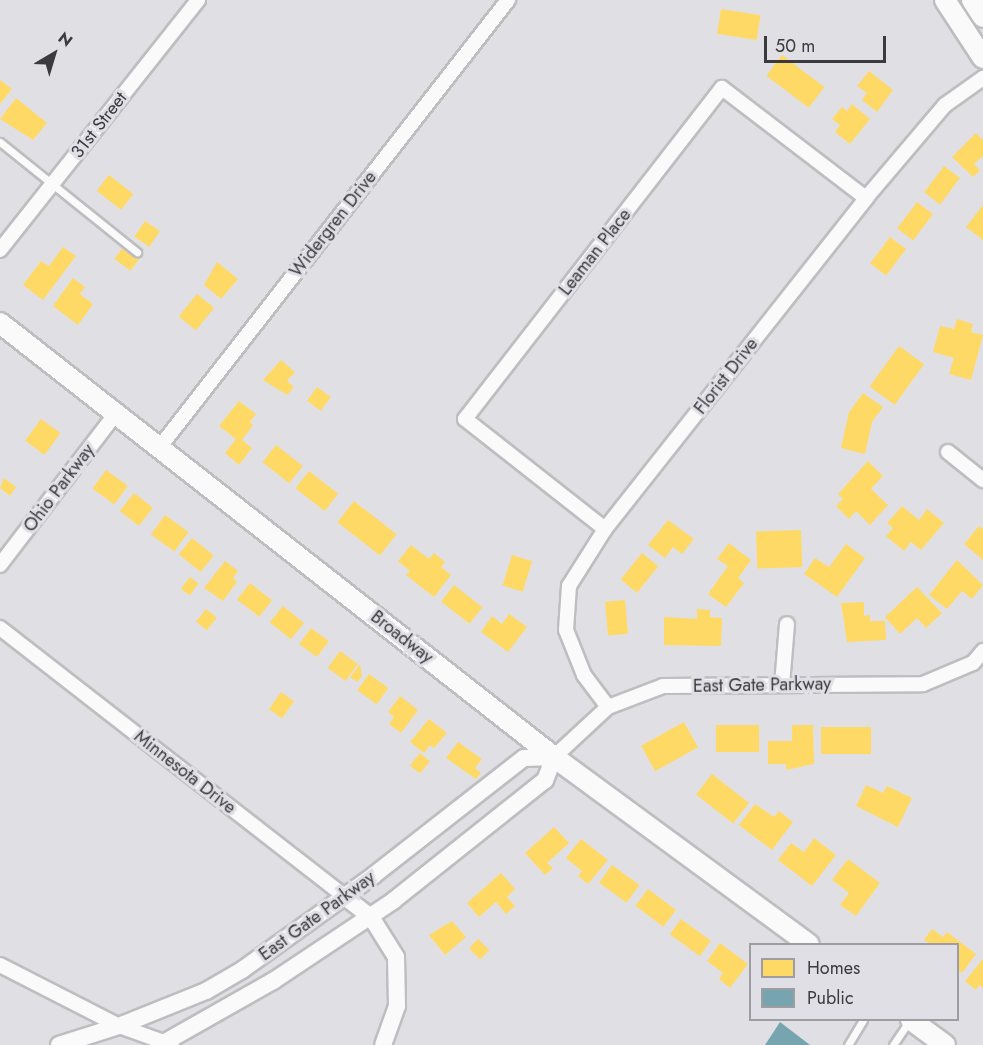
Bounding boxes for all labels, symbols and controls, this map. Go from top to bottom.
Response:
north arrow [24,24,84,84]
scale bar [767,24,888,62]
text: N [53,26,77,52]
text: 50 m [775,33,815,59]
street label: 31st Street [67,88,131,162]
street label: Widergren Drive [285,167,381,281]
street label: Leaman Place [554,204,636,300]
street label: Florist Drive [690,334,762,418]
street label: Ohio Parkway [19,440,99,536]
street label: Broadway [366,606,438,668]
street label: East Gate Parkway [693,673,831,697]
street label: Minnesota Drive [130,726,240,818]
street label: East Gate Parkway [255,867,379,965]
legend [749,943,959,1021]
text: Homes [807,955,860,981]
text: Public [807,985,854,1011]

